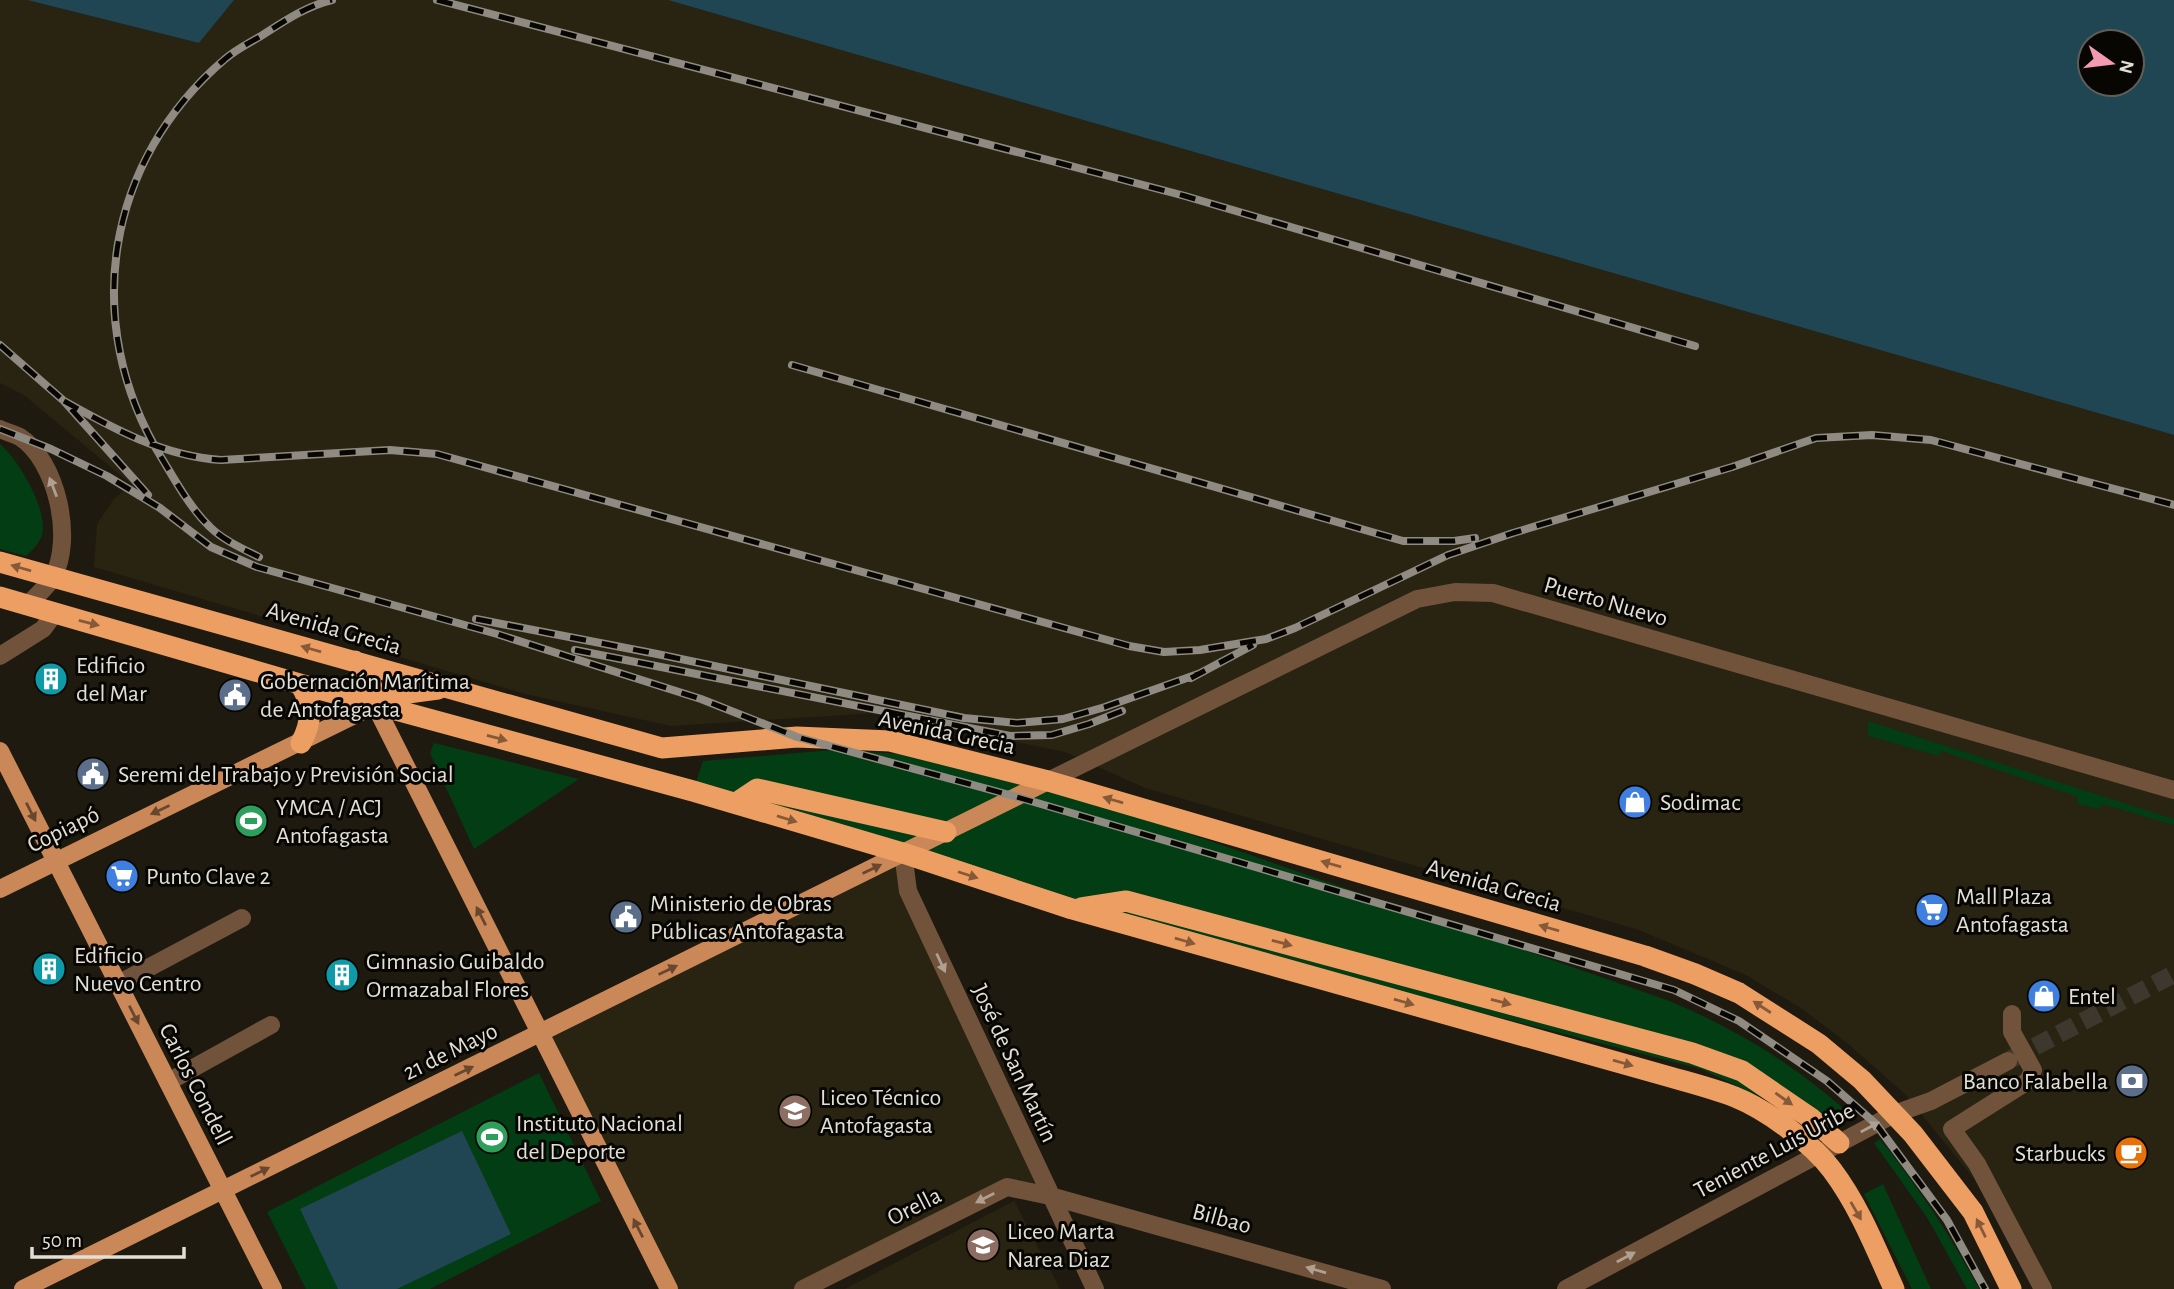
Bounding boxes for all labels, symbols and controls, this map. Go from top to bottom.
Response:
north arrow [2076,28,2146,98]
text: N [2115,58,2137,75]
one-way arrow [47,476,58,497]
one-way arrow [10,562,31,572]
street label: Puerto Nuevo [1541,573,1670,631]
street label: Avenida Grecia [264,598,404,660]
one-way arrow [78,618,100,629]
one-way arrow [299,643,321,654]
place label: Edificio del Mar [76,654,147,706]
building icon: Edificio del Mar [32,660,70,698]
place label: Gobernación Marítima de Antofagasta [260,670,470,722]
public building icon: Gobernación Marítima de Antofagasta [216,676,254,714]
street label: Avenida Grecia [876,707,1017,759]
one-way arrow [487,733,508,743]
public building icon: Seremi del Trabajo y Previsión Social [74,755,112,793]
place label: Seremi del Trabajo y Previsión Social [118,763,454,787]
shop icon: Sodimac [1616,783,1654,821]
place label: Sodimac [1660,791,1740,815]
one-way arrow [1102,795,1123,805]
place label: YMCA / ACJ Antofagasta [276,796,389,848]
street label: Copiapó [24,802,103,858]
one-way arrow [25,802,36,822]
sports icon: YMCA / ACJ Antofagasta [232,802,270,840]
one-way arrow [150,804,170,816]
one-way arrow [776,814,797,824]
street label: Avenida Grecia [1424,855,1564,917]
supermarket icon: Punto Clave 2 [103,857,141,895]
one-way arrow [1320,859,1341,869]
one-way arrow [862,863,882,874]
place label: Punto Clave 2 [146,865,271,889]
one-way arrow [957,870,978,881]
place label: Mall Plaza Antofagasta [1956,885,2069,937]
supermarket icon: Mall Plaza Antofagasta [1913,891,1951,929]
place label: Ministerio de Obras Públicas Antofagasta [650,892,844,944]
public building icon: Ministerio de Obras Públicas Antofagasta [607,898,645,936]
one-way arrow [475,906,486,926]
one-way arrow [1538,922,1560,933]
one-way arrow [1175,936,1196,946]
one-way arrow [1271,938,1293,949]
place label: Edificio Nuevo Centro [74,944,202,996]
building icon: Edificio Nuevo Centro [30,950,68,988]
place label: Gimnasio Guibaldo Ormazabal Flores [366,950,545,1002]
one-way arrow [935,953,947,973]
building icon: Gimnasio Guibaldo Ormazabal Flores [323,956,361,994]
one-way arrow [658,964,678,975]
shop icon: Entel [2025,977,2063,1015]
street label: José de San Martín [967,981,1061,1146]
place label: Entel [2068,985,2116,1009]
one-way arrow [1393,997,1415,1008]
one-way arrow [1491,997,1513,1008]
one-way arrow [1752,1001,1771,1014]
one-way arrow [128,1005,139,1025]
street label: 21 de Mayo [399,1019,501,1085]
street label: Carlos Condell [154,1020,236,1149]
one-way arrow [1613,1059,1634,1069]
bank icon: Banco Falabella [2113,1062,2151,1100]
one-way arrow [454,1065,474,1076]
place label: Banco Falabella [1963,1070,2108,1094]
place label: Liceo Técnico Antofagasta [820,1086,941,1138]
school or university icon: Liceo Técnico Antofagasta [776,1092,814,1130]
one-way arrow [1775,1092,1793,1106]
street label: Teniente Luis Uribe [1690,1099,1858,1203]
place label: Instituto Nacional del Deporte [516,1112,683,1164]
sports icon: Instituto Nacional del Deporte [473,1118,511,1156]
one-way arrow [1860,1121,1880,1133]
cafe icon: Starbucks [2112,1134,2150,1172]
place label: Starbucks [2015,1142,2106,1166]
one-way arrow [250,1166,270,1177]
street label: Orella [884,1183,945,1231]
one-way arrow [975,1192,995,1203]
street label: Bilbao [1190,1200,1254,1238]
one-way arrow [1850,1202,1862,1221]
scale bar [32,1216,184,1260]
one-way arrow [633,1218,644,1238]
one-way arrow [1975,1218,1987,1238]
place label: Liceo Marta Narea Diaz [1007,1220,1115,1272]
school or university icon: Liceo Marta Narea Diaz [964,1226,1002,1264]
text: 50 m [42,1230,82,1251]
one-way arrow [1616,1251,1636,1263]
one-way arrow [1305,1265,1326,1275]

